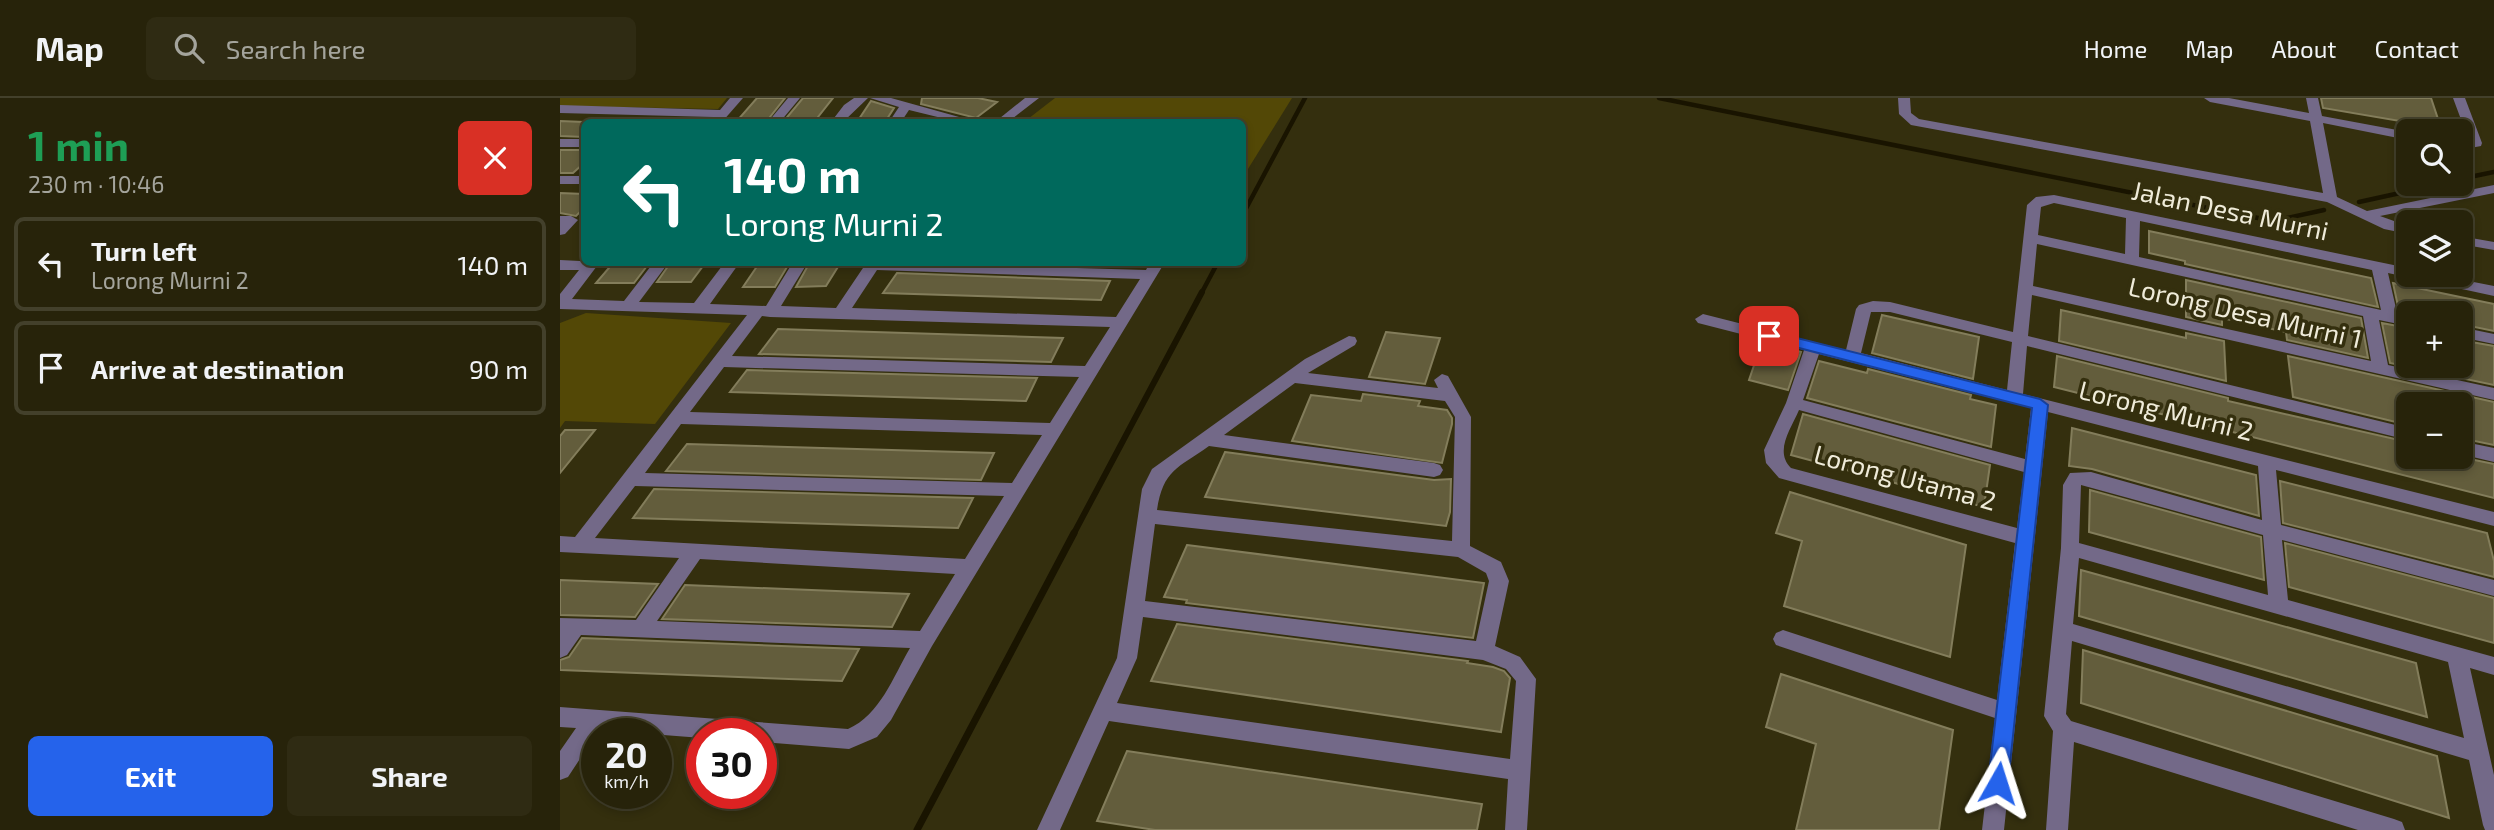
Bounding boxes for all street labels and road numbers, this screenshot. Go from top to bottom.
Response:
street label: Jalan Desa Murni [2129,174,2331,245]
street label: Lorong Desa Murni 1 [2126,270,2365,353]
street label: Lorong Murni 2 [2076,373,2257,446]
street label: Lorong Utama 2 [1811,437,2000,516]

